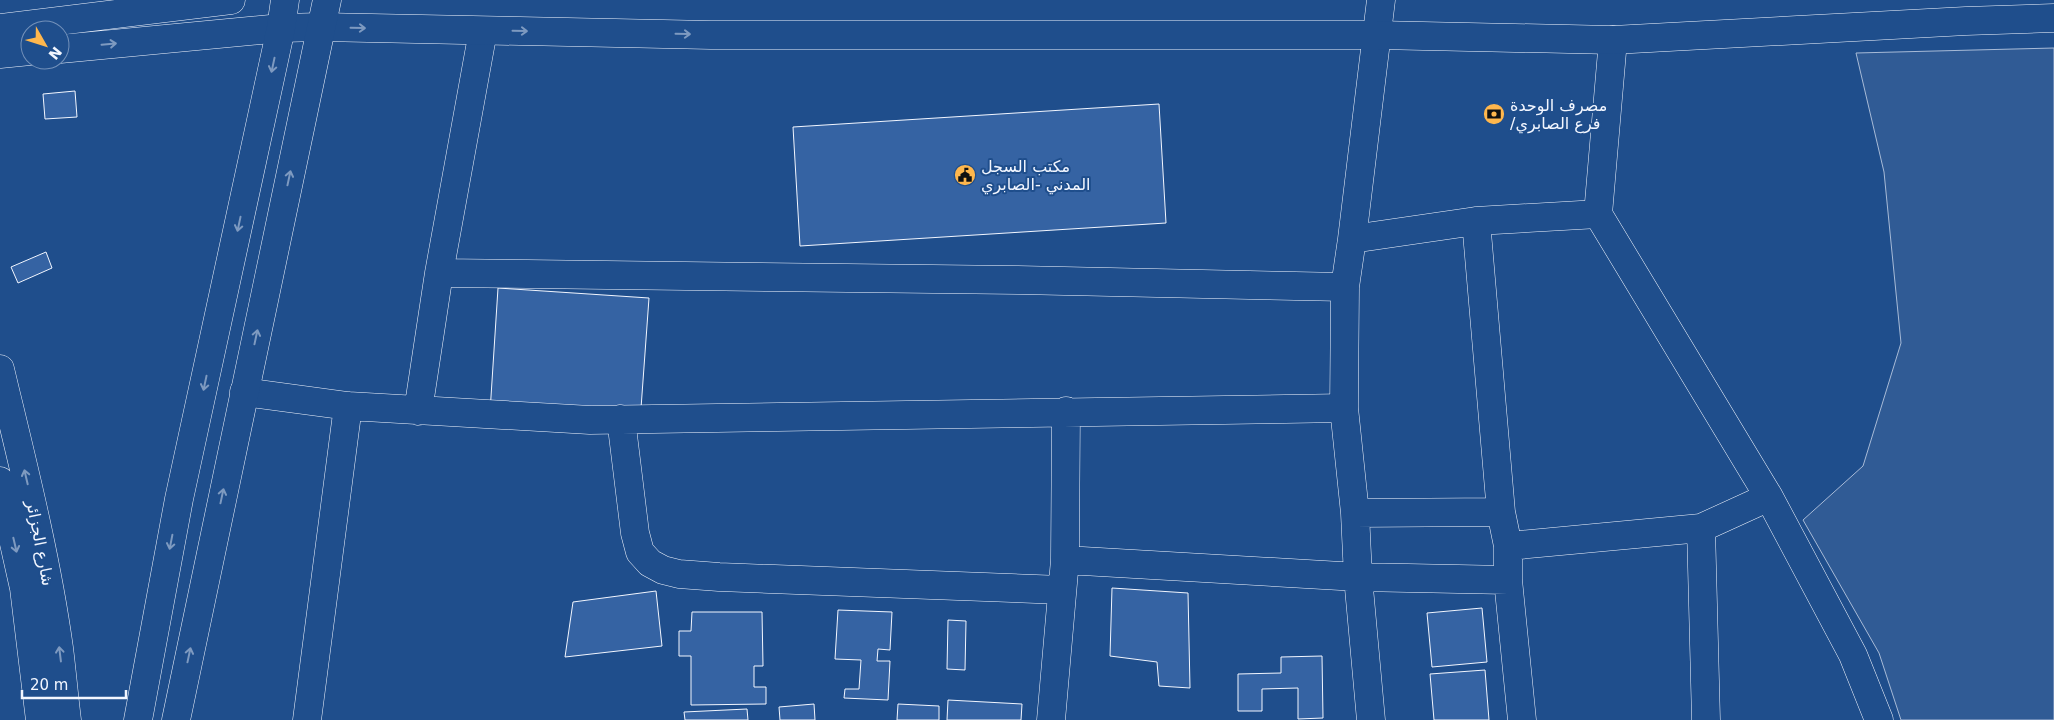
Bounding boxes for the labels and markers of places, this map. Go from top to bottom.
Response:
place label: مصرف الوحدة /فرع الصابري [1510,96,1607,134]
bank icon: مصرف الوحدة /فرع الصابري [1482,102,1506,126]
place label: مكتب السجل المدني -الصابري [981,157,1091,195]
public building icon: مكتب السجل المدني -الصابري [953,163,977,187]

